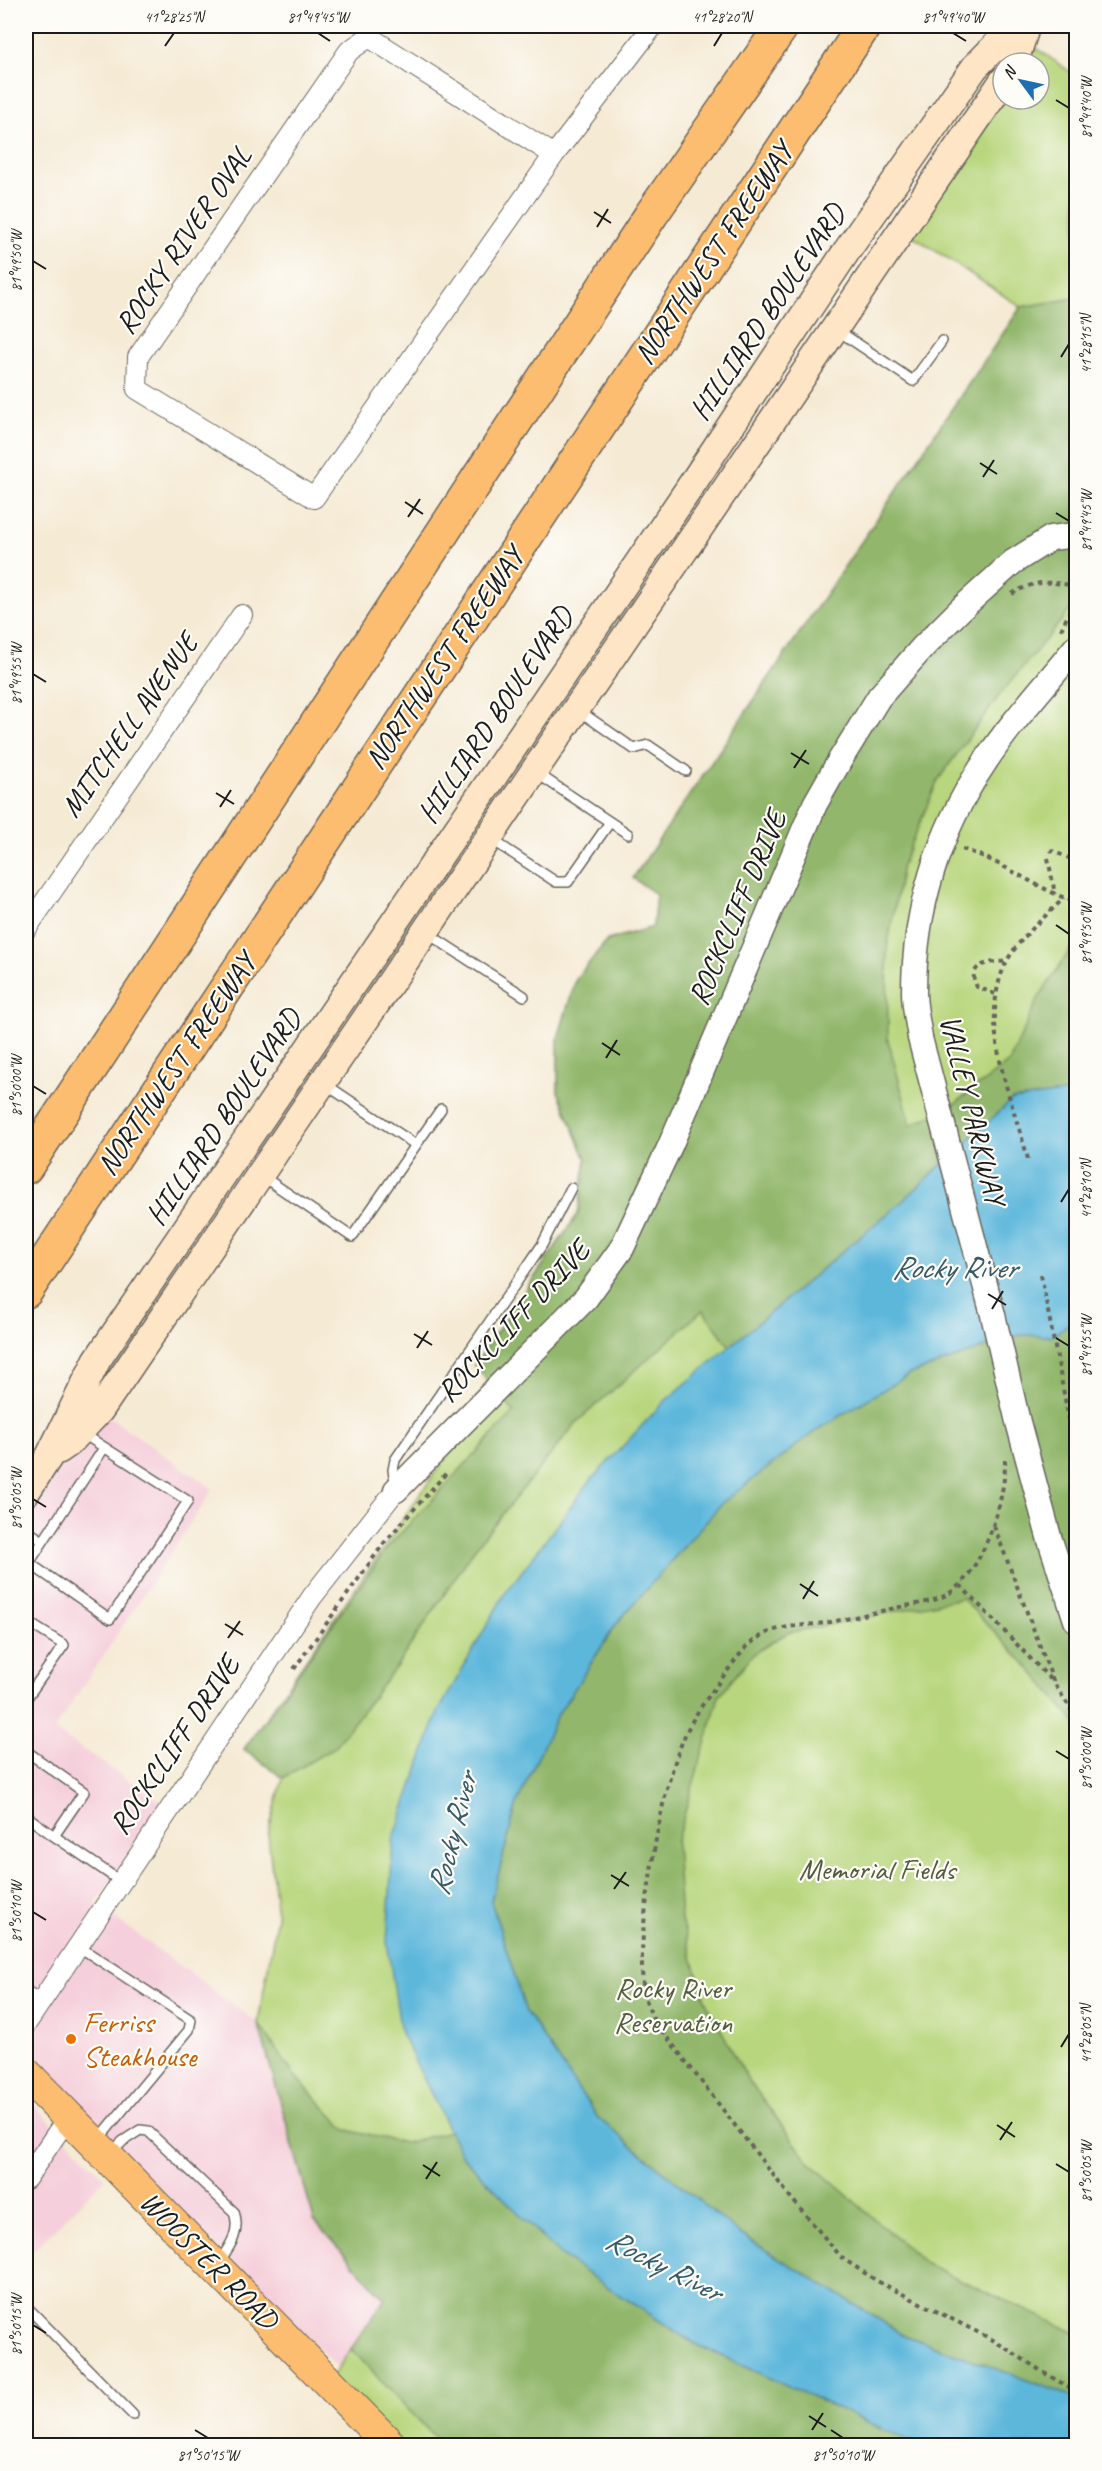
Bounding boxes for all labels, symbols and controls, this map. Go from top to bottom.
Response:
text: 41°28'25"N [144,8,207,27]
text: 81°49'45"W [288,8,352,27]
text: 41°28'20"N [692,8,755,27]
text: 81°49'40"W [923,8,987,27]
north arrow [991,51,1051,111]
text: N [998,61,1022,83]
text: 81°49'40"W [1077,74,1096,138]
street label: NORTHWEST FREEWAY [625,131,804,371]
street label: ROCKY RIVER OVAL [106,138,260,341]
street label: HILLIARD BOULEVARD [681,194,855,427]
text: 81°49'50"W [7,227,26,291]
text: 41°28'15"N [1077,311,1096,374]
text: 81°49'45"W [1077,487,1096,551]
street label: NORTHWEST FREEWAY [356,536,535,776]
street label: HILLIARD BOULEVARD [409,597,583,830]
street label: MITCHELL AVENUE [52,623,208,824]
text: 81°49'55"W [7,640,26,704]
street label: ROCKCLIFF DRIVE [679,801,797,1011]
text: 81°49'50"W [1077,900,1096,964]
street label: NORTHWEST FREEWAY [88,942,267,1182]
street label: HILLIARD BOULEVARD [137,999,311,1232]
street label: VALLEY PARKWAY [931,1011,1016,1213]
text: 81°50'00"W [7,1052,26,1116]
text: 41°28'10"N [1077,1156,1096,1219]
street label: ROCKCLIFF DRIVE [428,1229,600,1410]
water label: Rocky River [892,1247,1021,1288]
text: 81°49'55"W [1077,1312,1096,1376]
text: 81°50'05"W [7,1465,26,1529]
street label: ROCKCLIFF DRIVE [100,1645,250,1842]
text: 81°50'00"W [1077,1725,1096,1789]
water label: Rocky River [417,1764,488,1899]
park label: Memorial Fields [799,1850,958,1888]
text: 81°50'10"W [7,1878,26,1942]
park label: Rocky River Reservation [614,1969,733,2041]
text: 41°28'05"N [1077,2001,1096,2064]
place label: Ferriss Steakhouse [83,2003,198,2075]
marker: Ferriss Steakhouse [64,2032,78,2046]
text: 81°50'05"W [1077,2138,1096,2202]
street label: WOOSTER ROAD [132,2183,288,2339]
water label: Rocky River [599,2219,733,2314]
text: 81°50'15"W [7,2291,26,2355]
text: 81°50'15"W [178,2446,242,2465]
text: 81°50'10"W [813,2446,877,2465]

